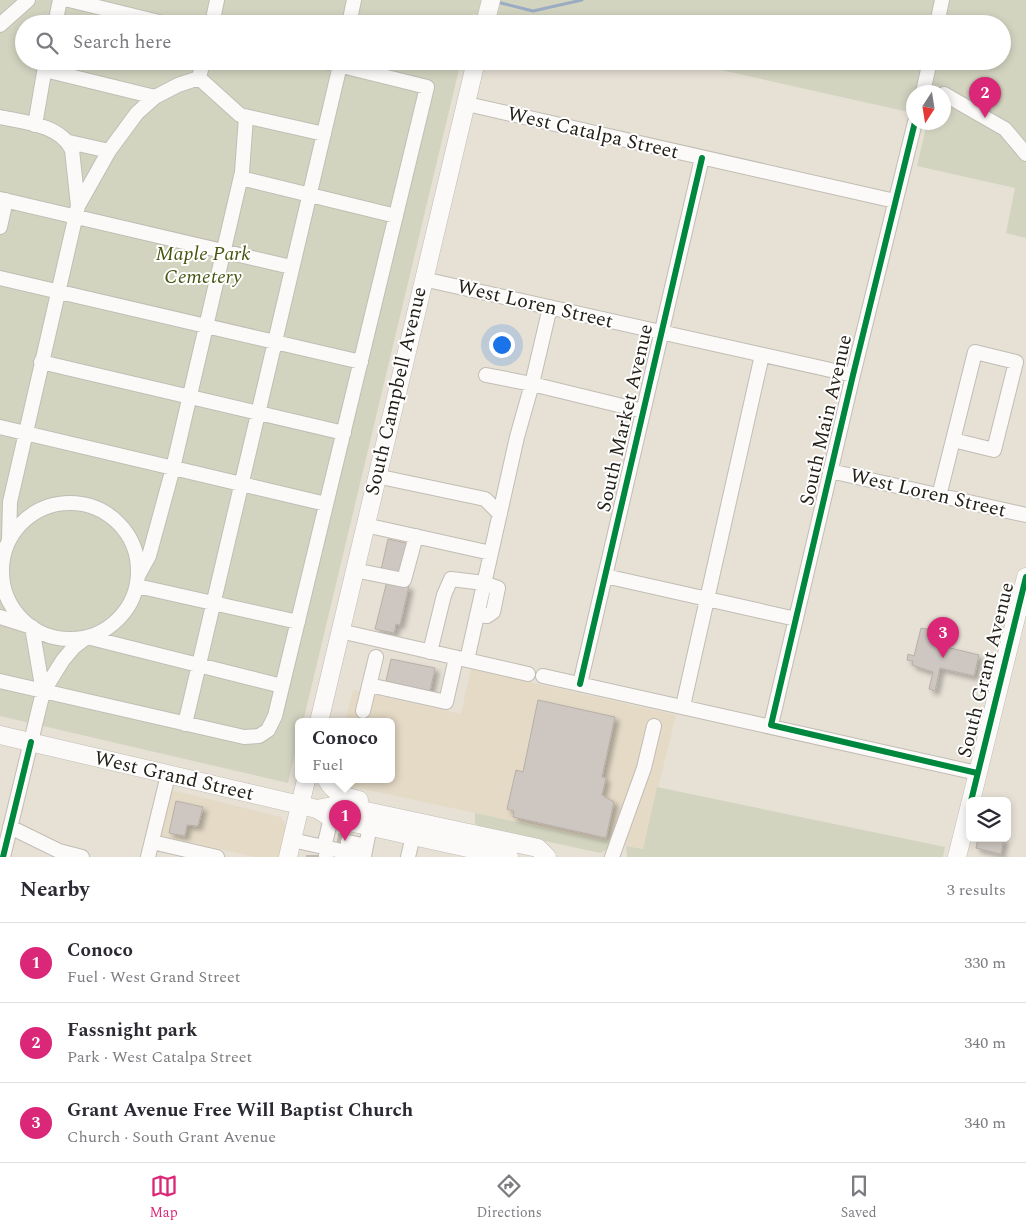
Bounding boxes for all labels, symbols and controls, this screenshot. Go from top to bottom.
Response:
search box [15,15,1011,70]
text: Search here [73,28,172,57]
icon: search [33,29,61,57]
pin: 2 [969,77,1001,118]
north arrow [906,85,951,130]
street label: West Catalpa Street [504,99,682,167]
park label: Maple Park Cemetery [155,239,251,292]
street label: West Loren Street [454,271,616,337]
street label: South Campbell Avenue [357,284,435,498]
street label: South Market Avenue [589,321,661,515]
your location [489,332,515,358]
street label: South Main Avenue [792,332,860,508]
street label: West Loren Street [847,460,1009,526]
street label: South Grant Avenue [950,579,1022,761]
pin: 3 [927,617,959,658]
popup [295,718,395,783]
text: Conoco [312,724,378,753]
street label: West Grand Street [91,743,257,809]
text: Fuel [312,753,343,777]
map controls [966,797,1011,842]
button: layers [966,797,1011,842]
pin: 1 [329,800,361,841]
text: Nearby [20,874,90,906]
text: 3 results [947,878,1006,902]
text: Conoco [67,936,133,965]
text: 1 [32,951,40,975]
text: 330 m [964,951,1006,975]
text: Fuel · West Grand Street [67,965,241,989]
text: Fassnight park [67,1016,197,1045]
text: 2 [32,1031,40,1055]
text: 340 m [964,1031,1006,1055]
text: Park · West Catalpa Street [67,1045,252,1069]
text: Grant Avenue Free Will Baptist Church [67,1096,413,1125]
text: 3 [32,1111,40,1135]
text: 340 m [964,1111,1006,1135]
text: Church · South Grant Avenue [67,1125,276,1149]
tab: Map [149,1172,178,1223]
tab: Directions [476,1172,542,1223]
tab: Saved [841,1172,877,1223]

